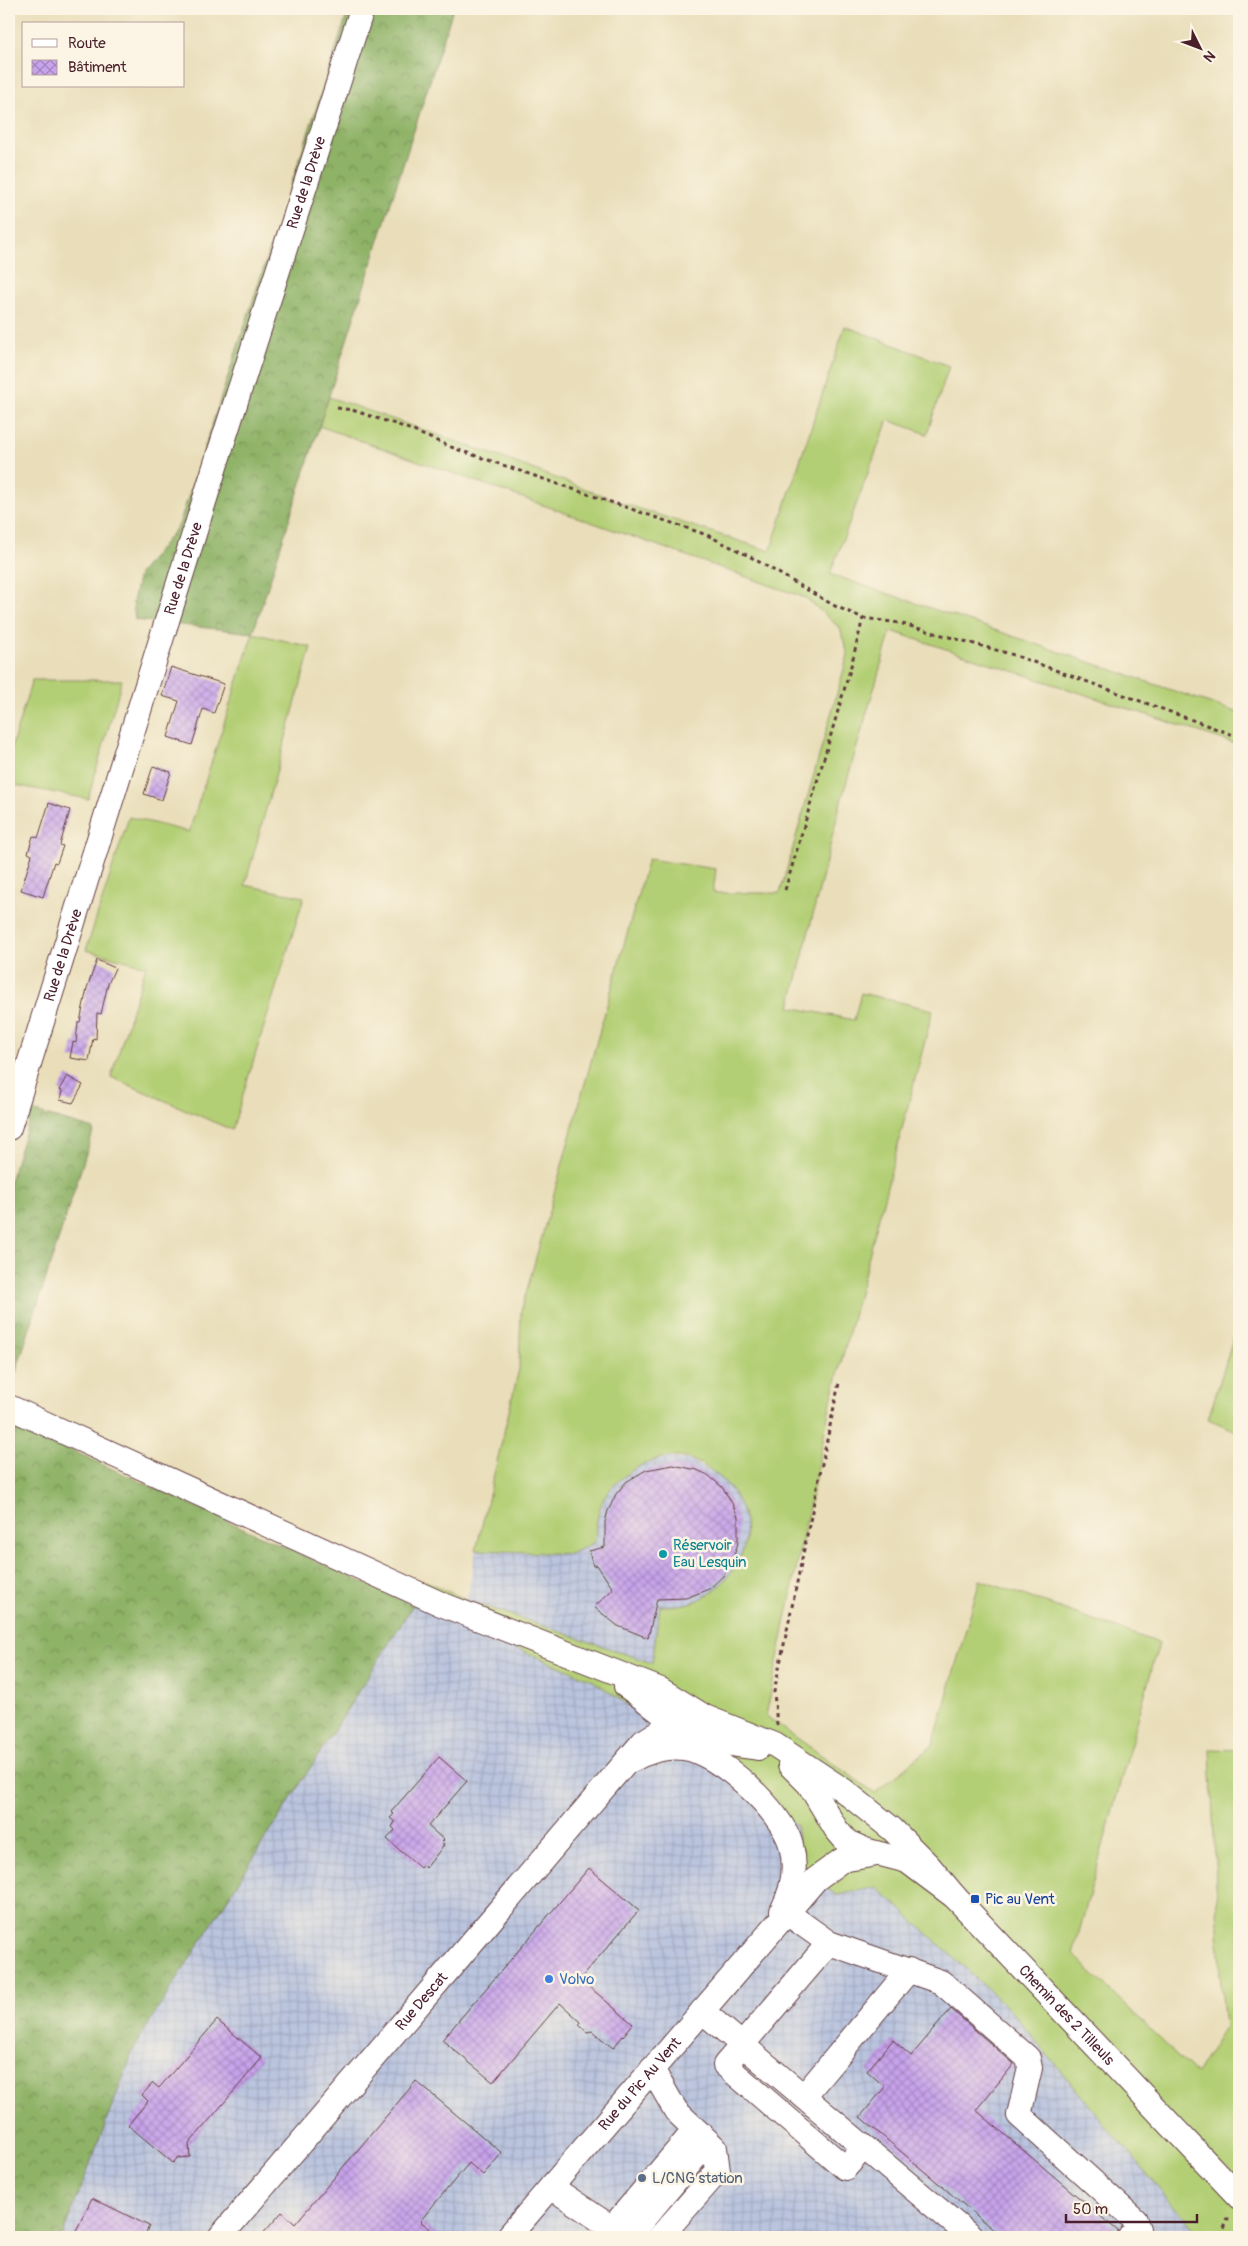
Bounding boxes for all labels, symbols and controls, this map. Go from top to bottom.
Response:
legend [22,22,185,88]
north arrow [1176,22,1226,72]
text: Route [68,34,106,53]
text: N [1200,47,1219,66]
text: Bâtiment [68,58,128,77]
street label: Rue de la Drève [282,134,330,231]
street label: Rue de la Drève [160,519,207,617]
street label: Rue de la Drève [40,906,86,1004]
place label: Réservoir Eau Lesquin [673,1536,746,1572]
marker: Réservoir Eau Lesquin [657,1548,669,1560]
place label: Pic au Vent [985,1890,1056,1909]
marker: Pic au Vent [969,1893,981,1905]
street label: Chemin des 2 Tilleuls [1015,1961,1119,2069]
street label: Rue Descat [391,1968,452,2034]
place label: Volvo [559,1970,594,1989]
marker: Volvo [543,1973,555,1985]
street label: Rue du Pic Au Vent [594,2032,686,2135]
place label: L/CNG station [652,2169,743,2188]
marker: L/CNG station [636,2172,648,2184]
scale bar [1066,2191,1197,2223]
text: 50 m [1073,2200,1108,2219]

